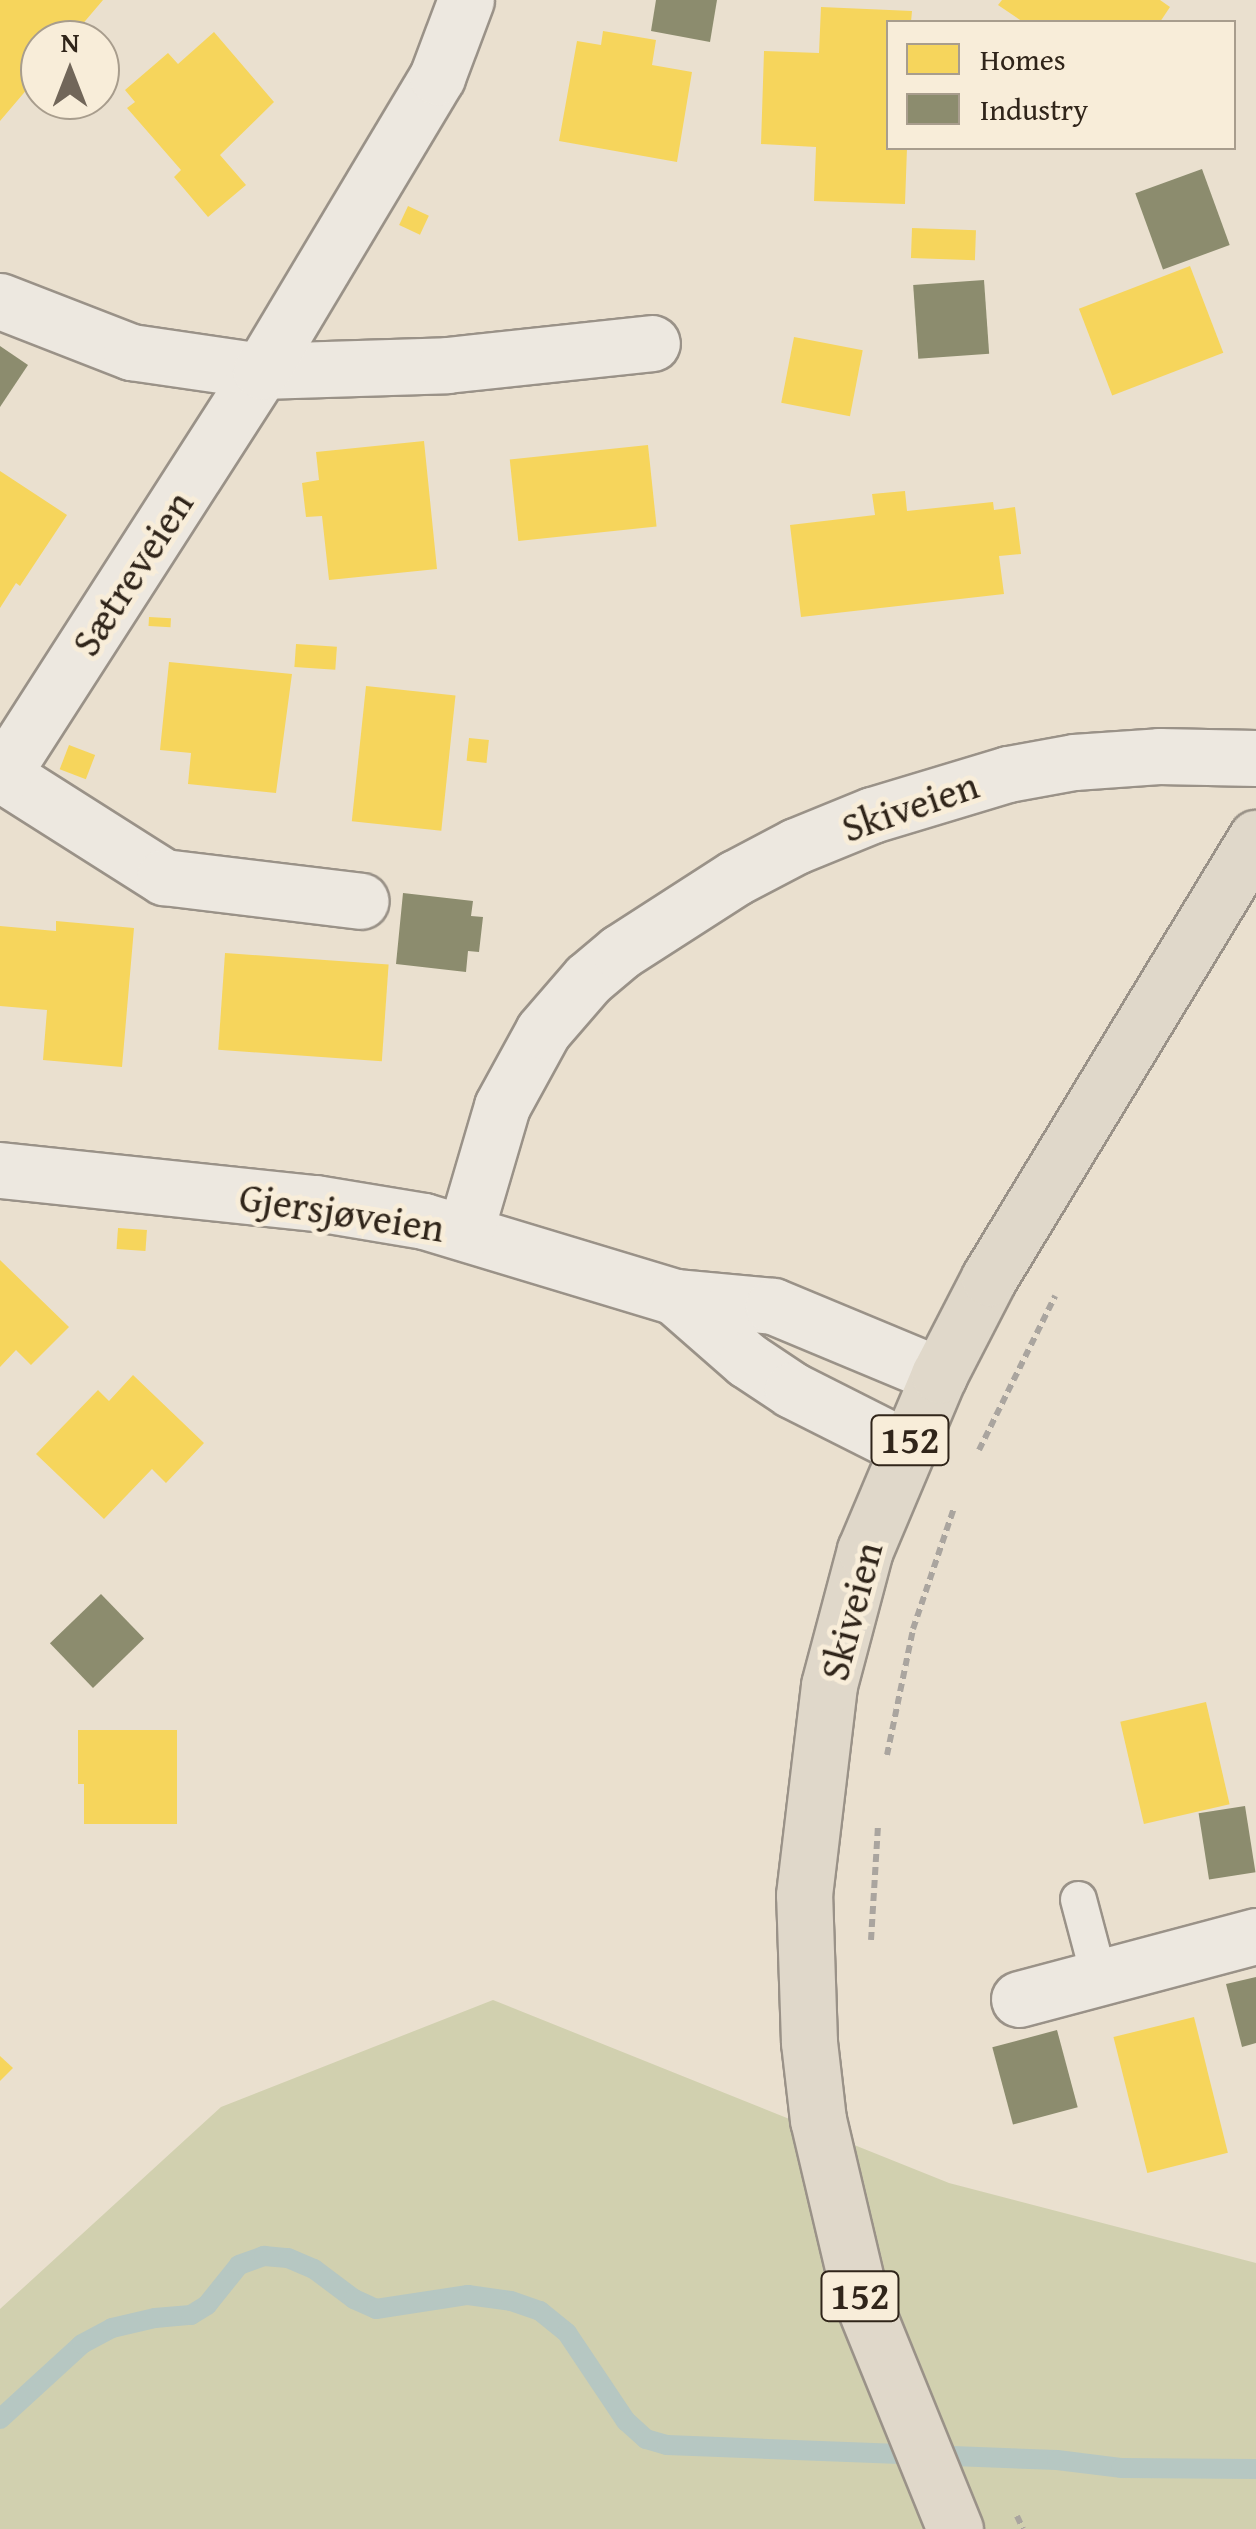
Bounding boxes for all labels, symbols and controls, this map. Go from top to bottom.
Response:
north arrow [20,20,120,120]
legend [886,20,1236,150]
text: N [61,21,79,62]
text: Homes [980,37,1066,81]
text: Industry [980,87,1088,131]
street label: Sætreveien [61,482,203,664]
street label: Skiveien [835,760,985,852]
street label: Gjersjøveien [236,1172,448,1252]
road number: 152 [870,1407,950,1473]
street label: Skiveien [810,1537,892,1685]
road number: 152 [820,2263,900,2329]

